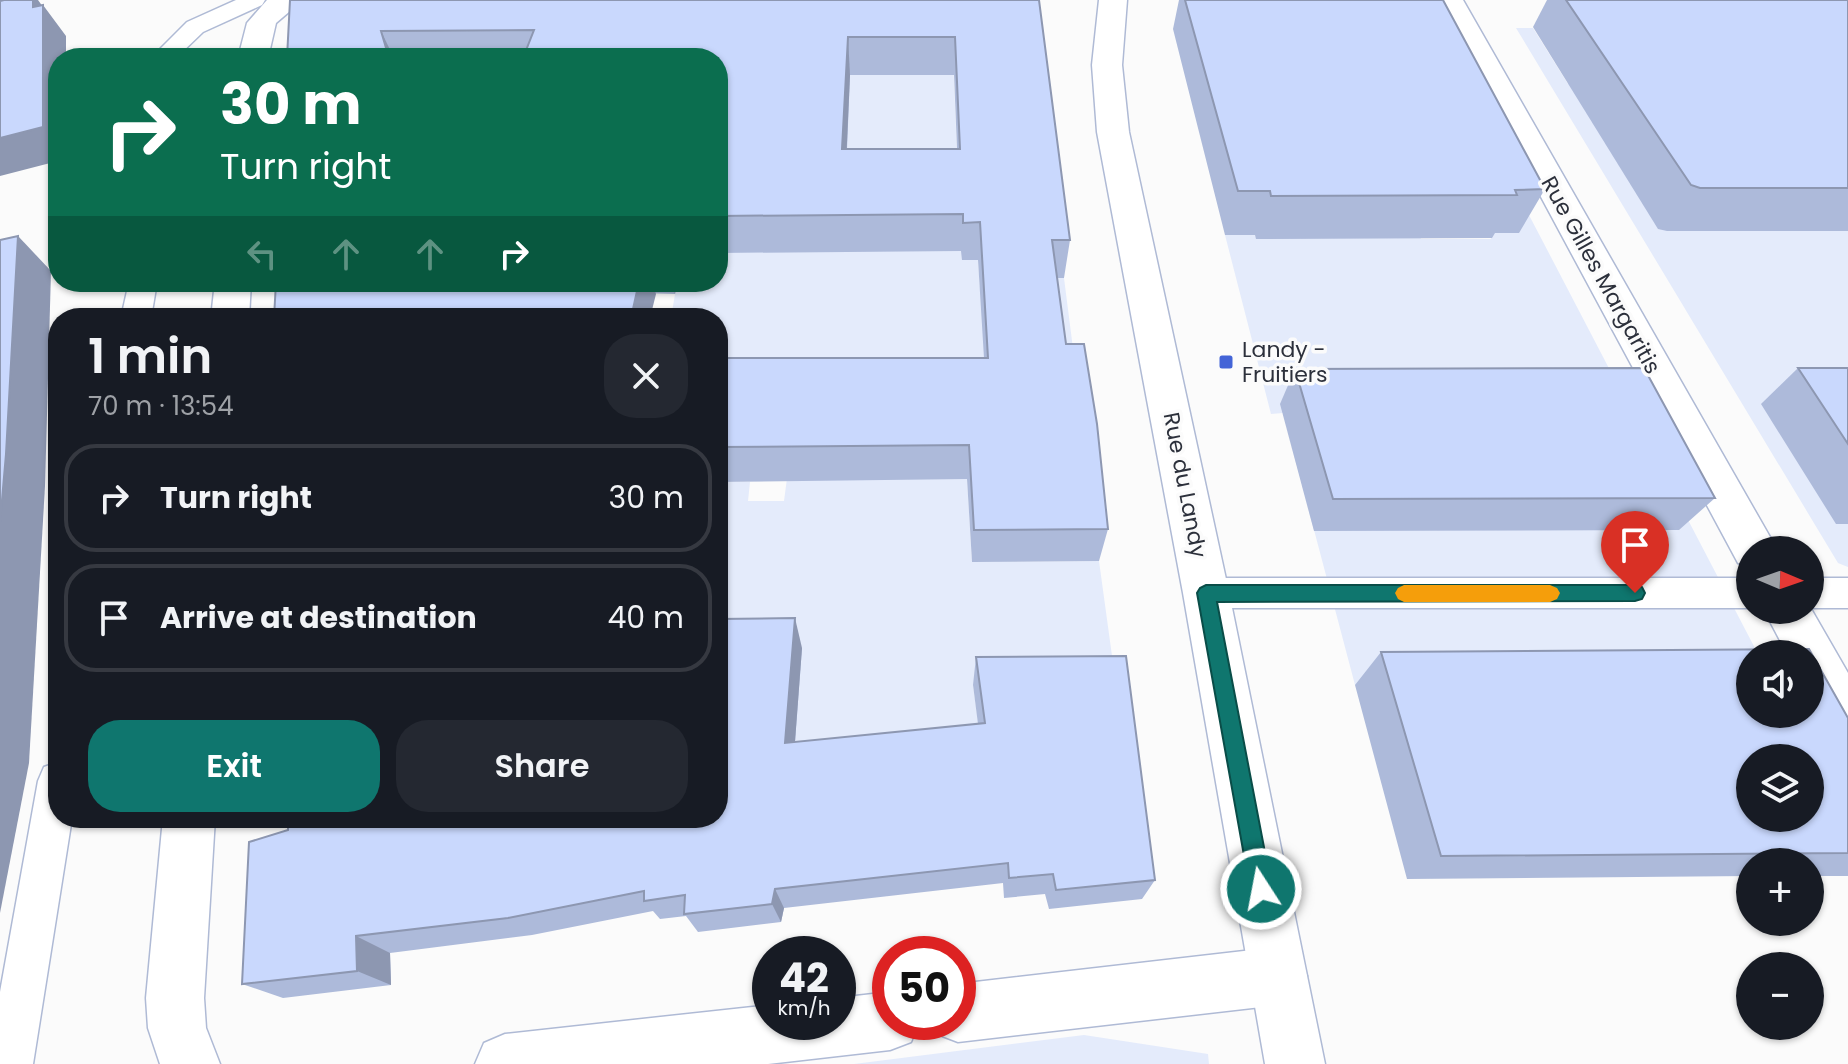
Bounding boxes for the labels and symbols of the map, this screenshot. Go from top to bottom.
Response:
street label: Rue Gilles Margaritis [1534,171,1668,379]
place label: Landy - Fruitiers [1242,334,1328,390]
marker: Landy - Fruitiers [1217,353,1235,371]
street label: Rue du Landy [1156,410,1214,561]
pin [1601,511,1669,593]
north arrow [1736,536,1824,624]
position arrow [1219,847,1303,931]
speed limit sign: 50 [872,936,976,1040]

